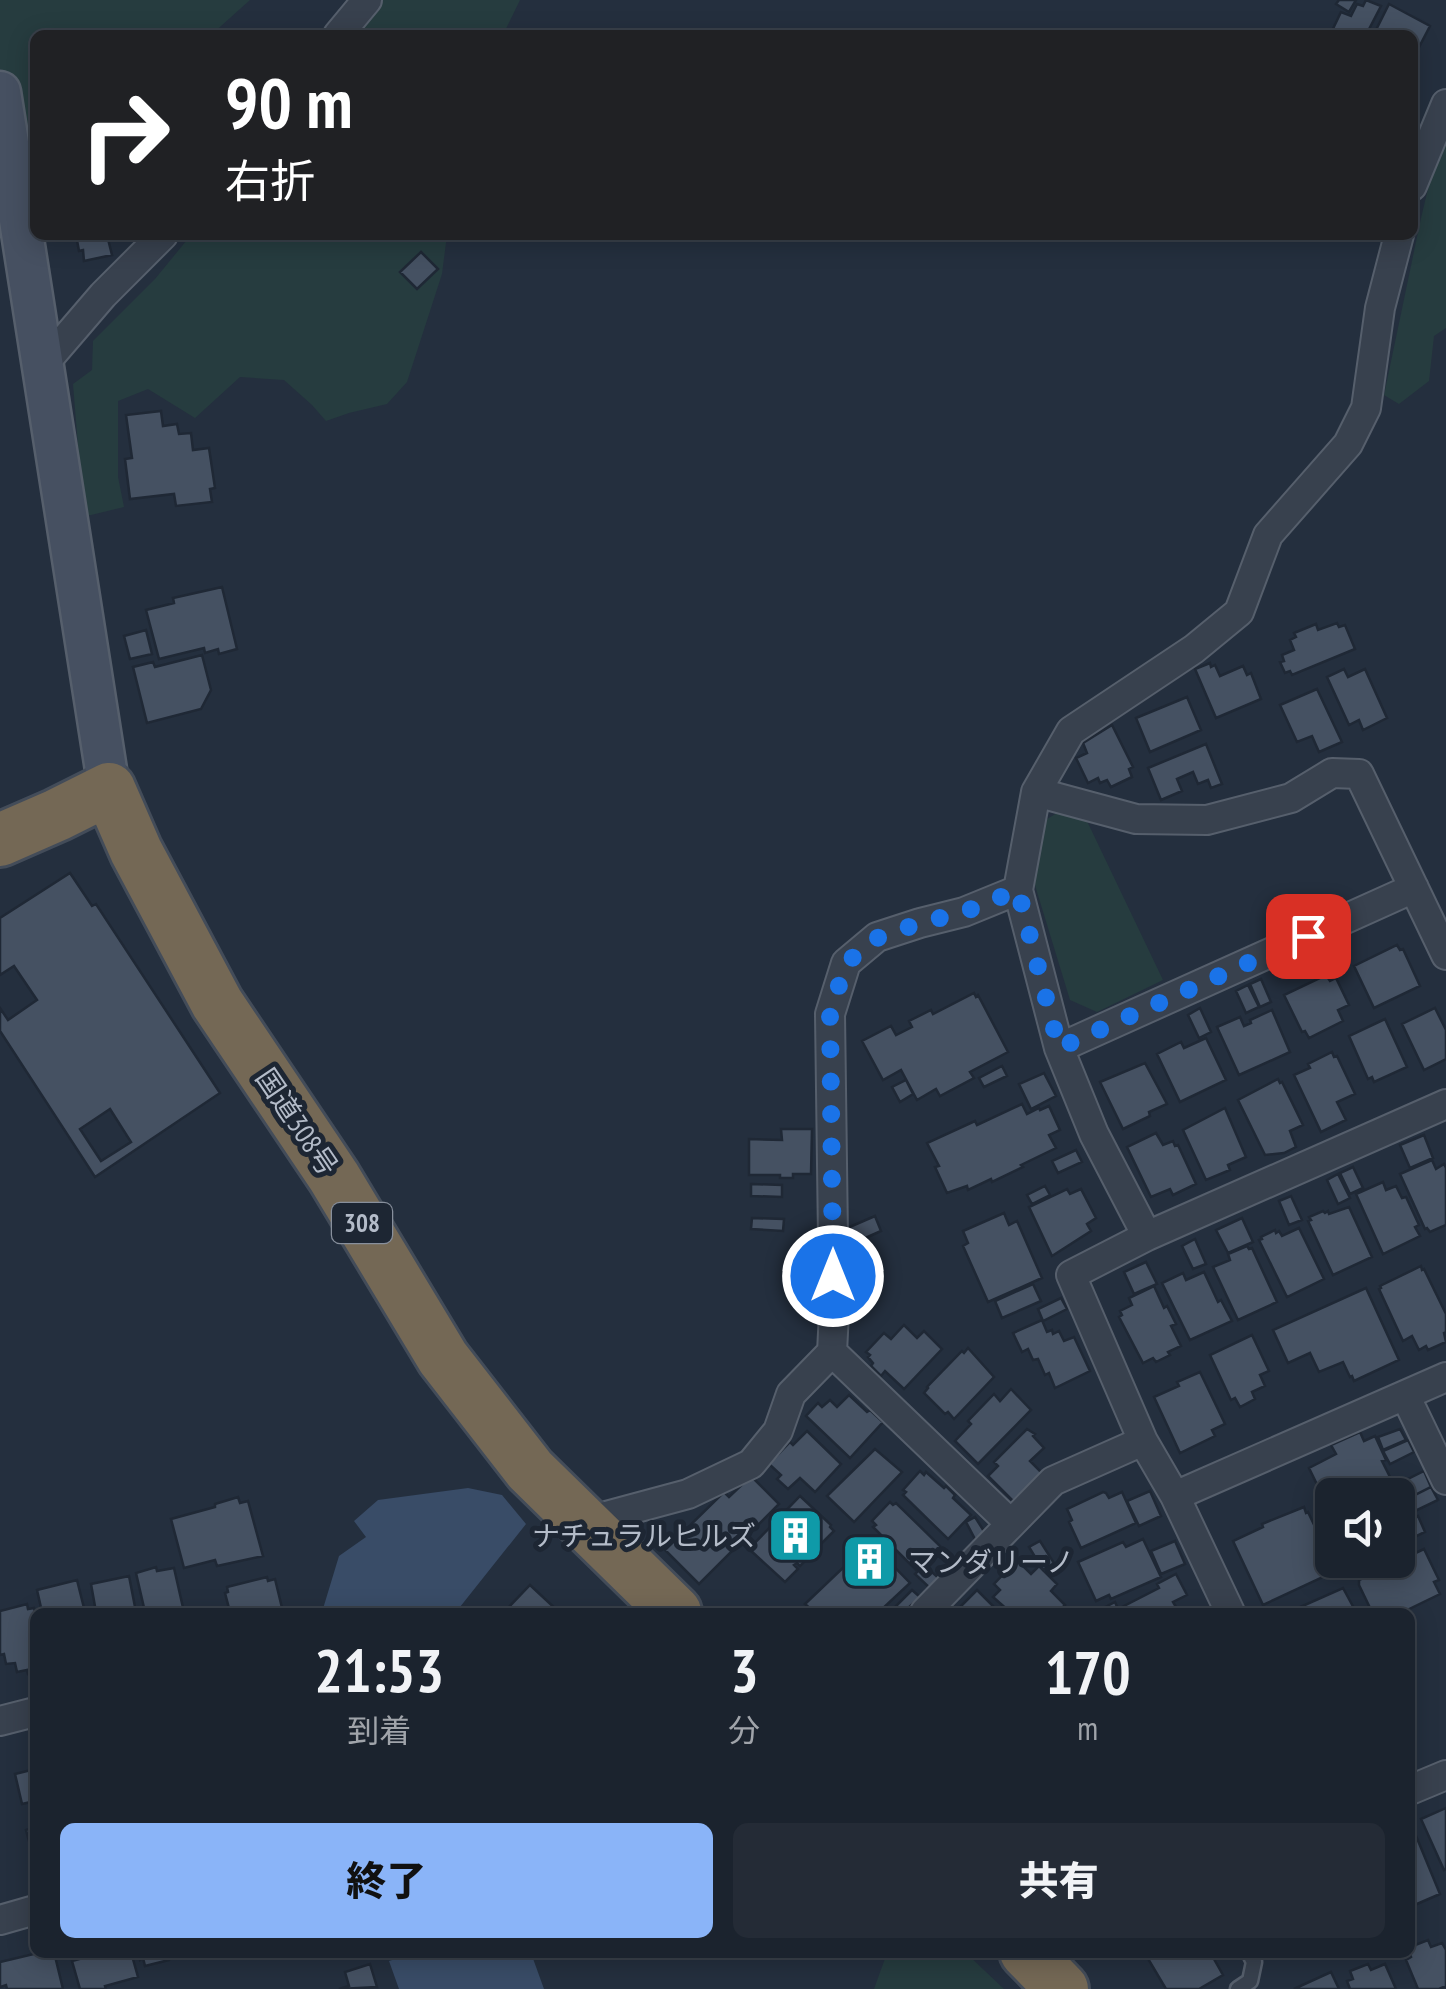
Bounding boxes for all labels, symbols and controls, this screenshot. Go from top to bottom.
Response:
text: 90 m [225,57,353,147]
icon: right [60,70,190,200]
text: 右折 [225,151,315,209]
pin [1266,894,1351,979]
icon: arrive [1281,909,1336,964]
street label: 国道308号 [248,1061,347,1183]
road number: 308 [332,1203,392,1243]
position arrow [781,1224,885,1328]
map controls [1315,1478,1415,1578]
button: sound [1315,1478,1415,1578]
building icon: ナチュラルヒルズ [765,1506,825,1566]
place label: ナチュラルヒルズ [532,1517,756,1554]
building icon: マンダリーノ [839,1532,899,1592]
place label: マンダリーノ [908,1543,1074,1580]
text: 21:53 [314,1631,444,1709]
text: 3 [730,1631,759,1709]
text: 170 [1045,1633,1131,1711]
text: m [1077,1707,1098,1749]
text: 到着 [347,1709,411,1751]
text: 分 [728,1709,760,1751]
button: 終了 [60,1823,713,1938]
button: 共有 [733,1823,1385,1938]

